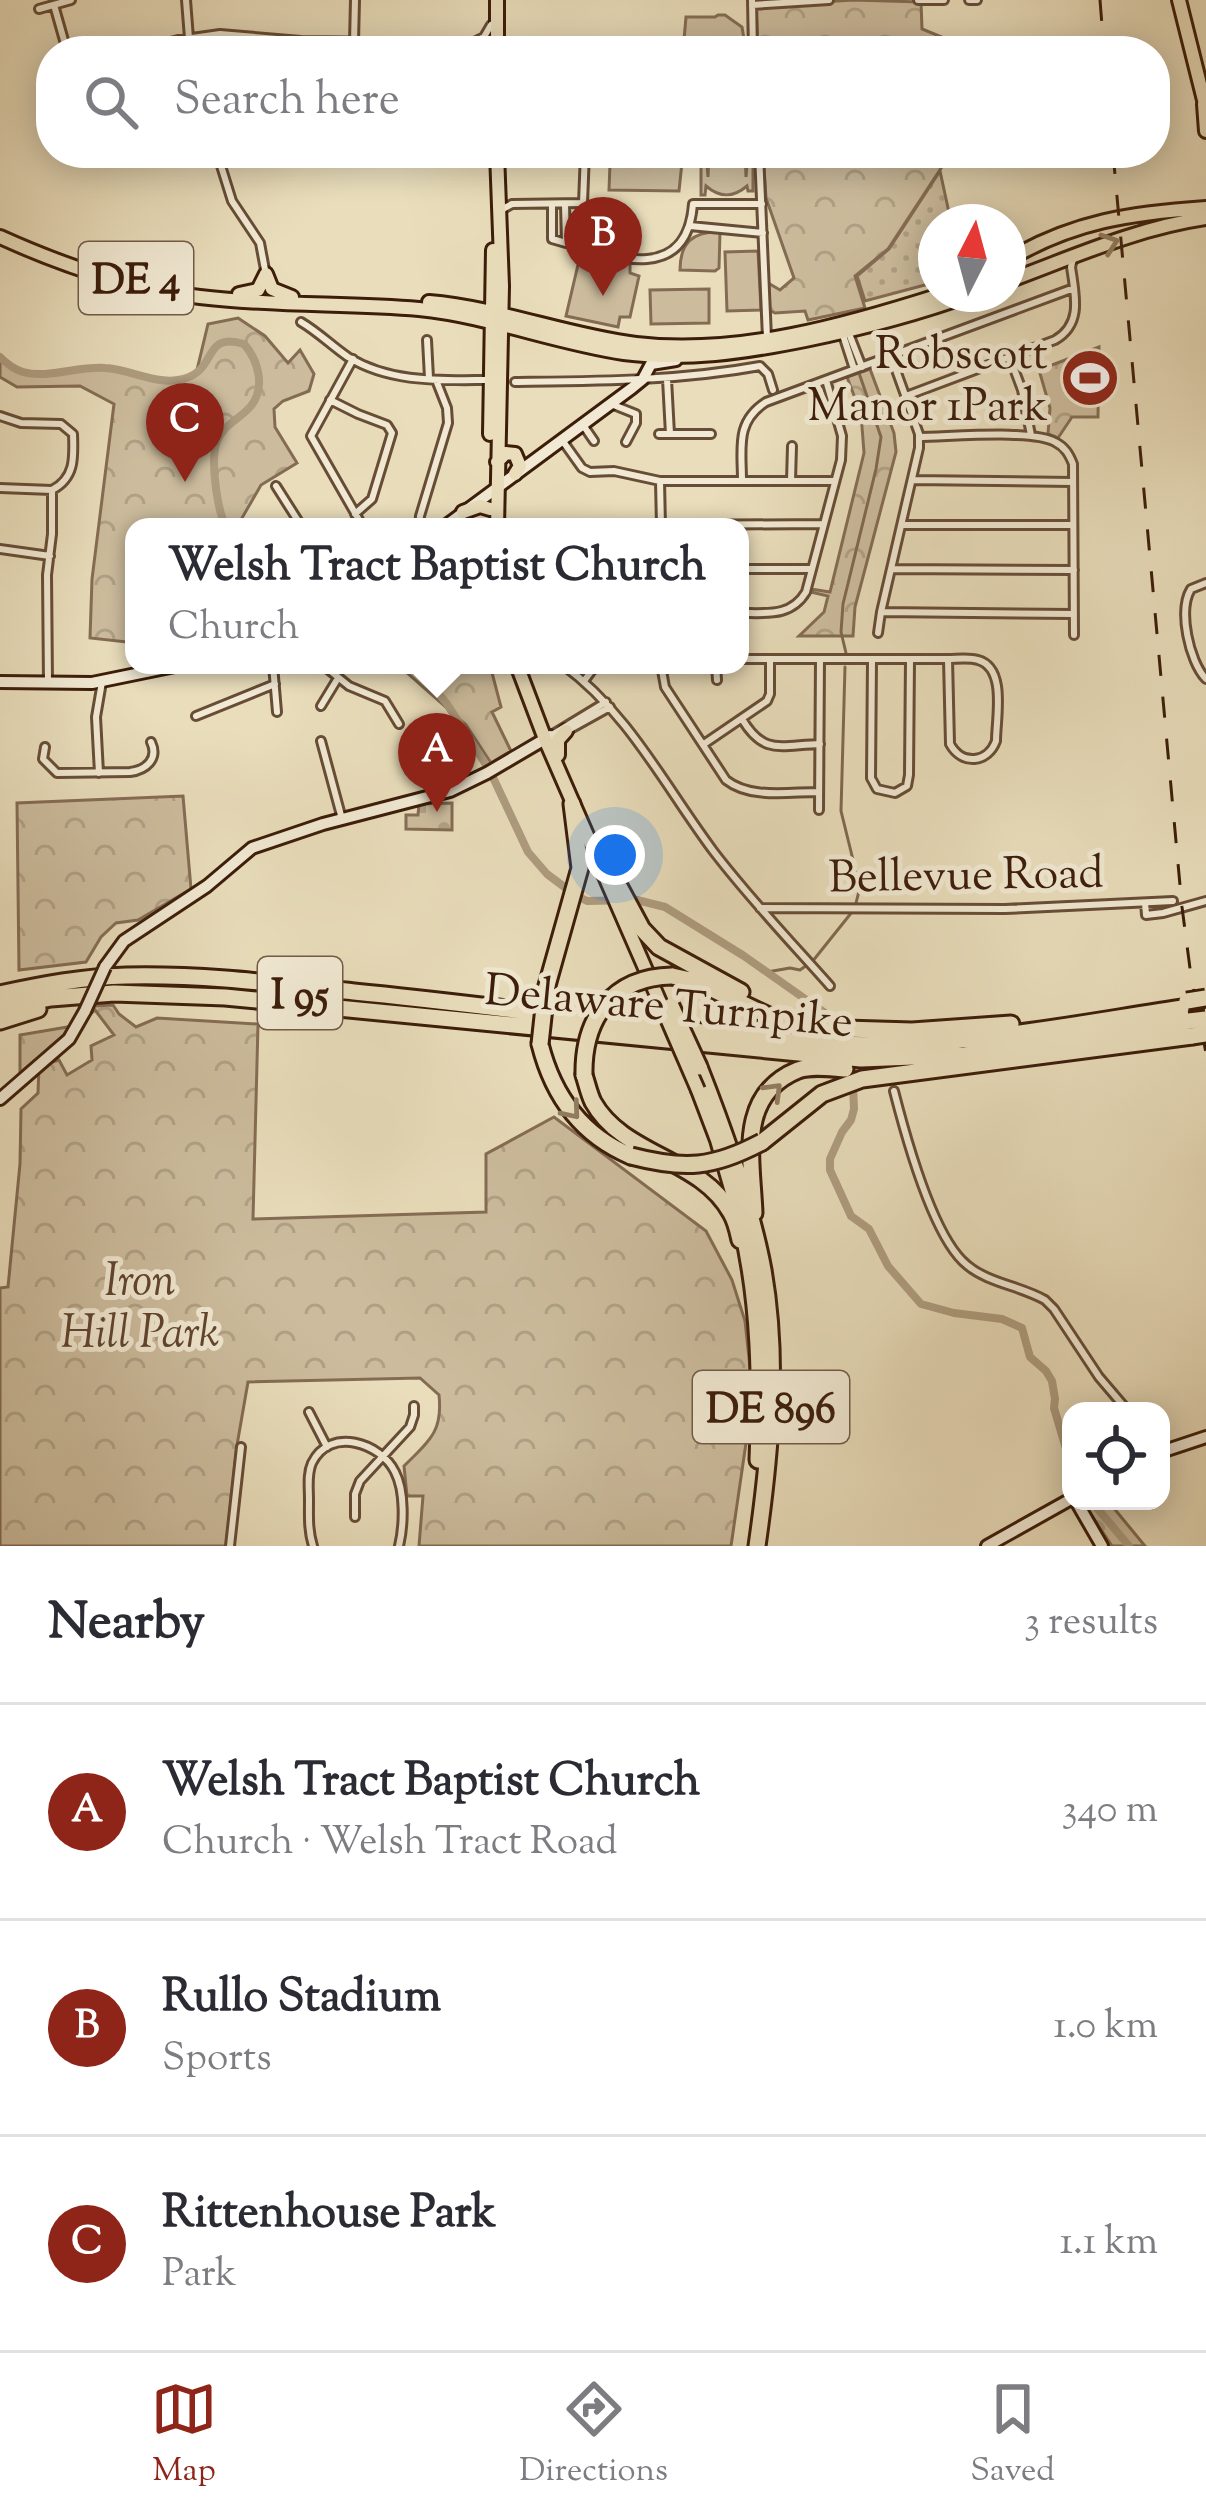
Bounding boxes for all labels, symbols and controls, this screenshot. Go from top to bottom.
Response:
search box [36,36,1170,168]
icon: search [78,69,144,135]
text: Search here [174,70,400,135]
pin: B [564,197,642,296]
north arrow [918,204,1026,312]
one-way arrow [1098,233,1119,257]
road number: DE 4 [79,242,193,314]
place label: Robscott Manor 1Park [807,325,1048,442]
sports icon: Robscott Manor 1Park [1059,347,1121,409]
pin: C [146,383,224,482]
popup [125,518,749,674]
text: Welsh Tract Baptist Church [168,536,706,601]
text: Church [168,601,299,657]
pin: A [398,713,476,812]
your location [585,825,645,885]
street label: Bellevue Road [828,844,1104,913]
road number: I 95 [258,957,342,1029]
street label: Delaware Turnpike [482,961,855,1058]
one-way arrow [760,1083,782,1105]
one-way arrow [558,1097,580,1119]
park label: Iron Hill Park [61,1251,219,1368]
road number: DE 896 [693,1371,849,1443]
map controls [1062,1402,1170,1510]
button: locate [1062,1402,1170,1510]
text: Nearby [48,1588,205,1661]
text: 3 results [1024,1596,1158,1652]
text: Welsh Tract Baptist Church [162,1751,700,1816]
text: A [71,1784,103,1840]
text: 340 m [1062,1784,1158,1840]
text: Church · Welsh Tract Road [162,1816,618,1872]
text: Rullo Stadium [162,1967,441,2032]
text: B [75,2000,99,2056]
text: 1.0 km [1054,2000,1158,2056]
text: Sports [162,2032,272,2088]
text: Rittenhouse Park [162,2183,496,2248]
text: C [71,2216,103,2272]
text: 1.1 km [1060,2216,1158,2272]
text: Park [162,2248,237,2304]
tab: Map [151,2376,217,2496]
tab: Directions [519,2376,668,2496]
tab: Saved [970,2376,1055,2496]

